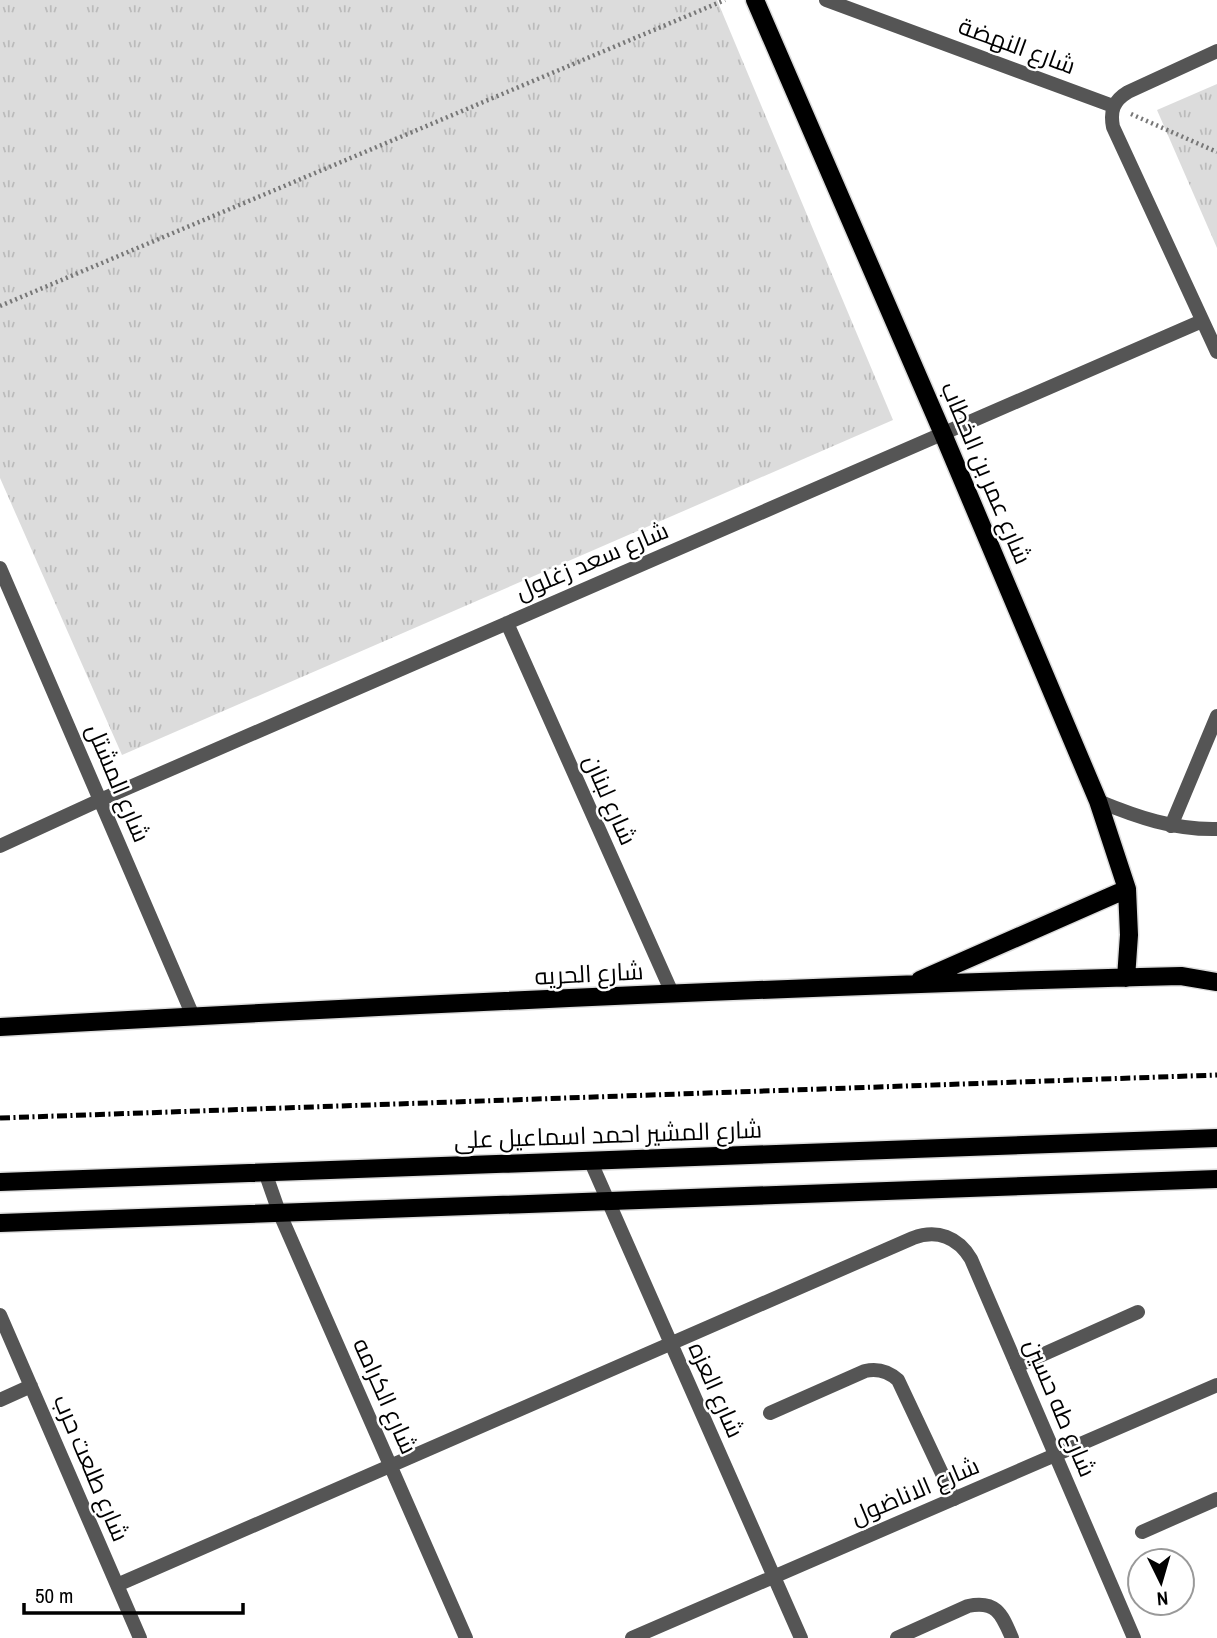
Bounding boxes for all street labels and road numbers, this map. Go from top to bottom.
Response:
street label: شارع النهضة [954,9,1080,82]
street label: شارع عمر بن الخطاب [933,376,1040,569]
street label: شارع سعد زغلول [510,513,673,608]
street label: شارع المشتل [79,719,158,847]
street label: شارع لبنان [576,749,645,850]
street label: شارع الحريه [534,954,644,993]
street label: شارع المشير احمد اسماعيل على [453,1113,763,1156]
street label: شارع الكرامه [345,1333,426,1459]
street label: شارع طه حسين [1017,1334,1104,1482]
street label: شارع العزه [681,1337,752,1443]
street label: شارع طلعت حرب [46,1389,137,1547]
street label: شارع الاناضول [845,1449,984,1532]

